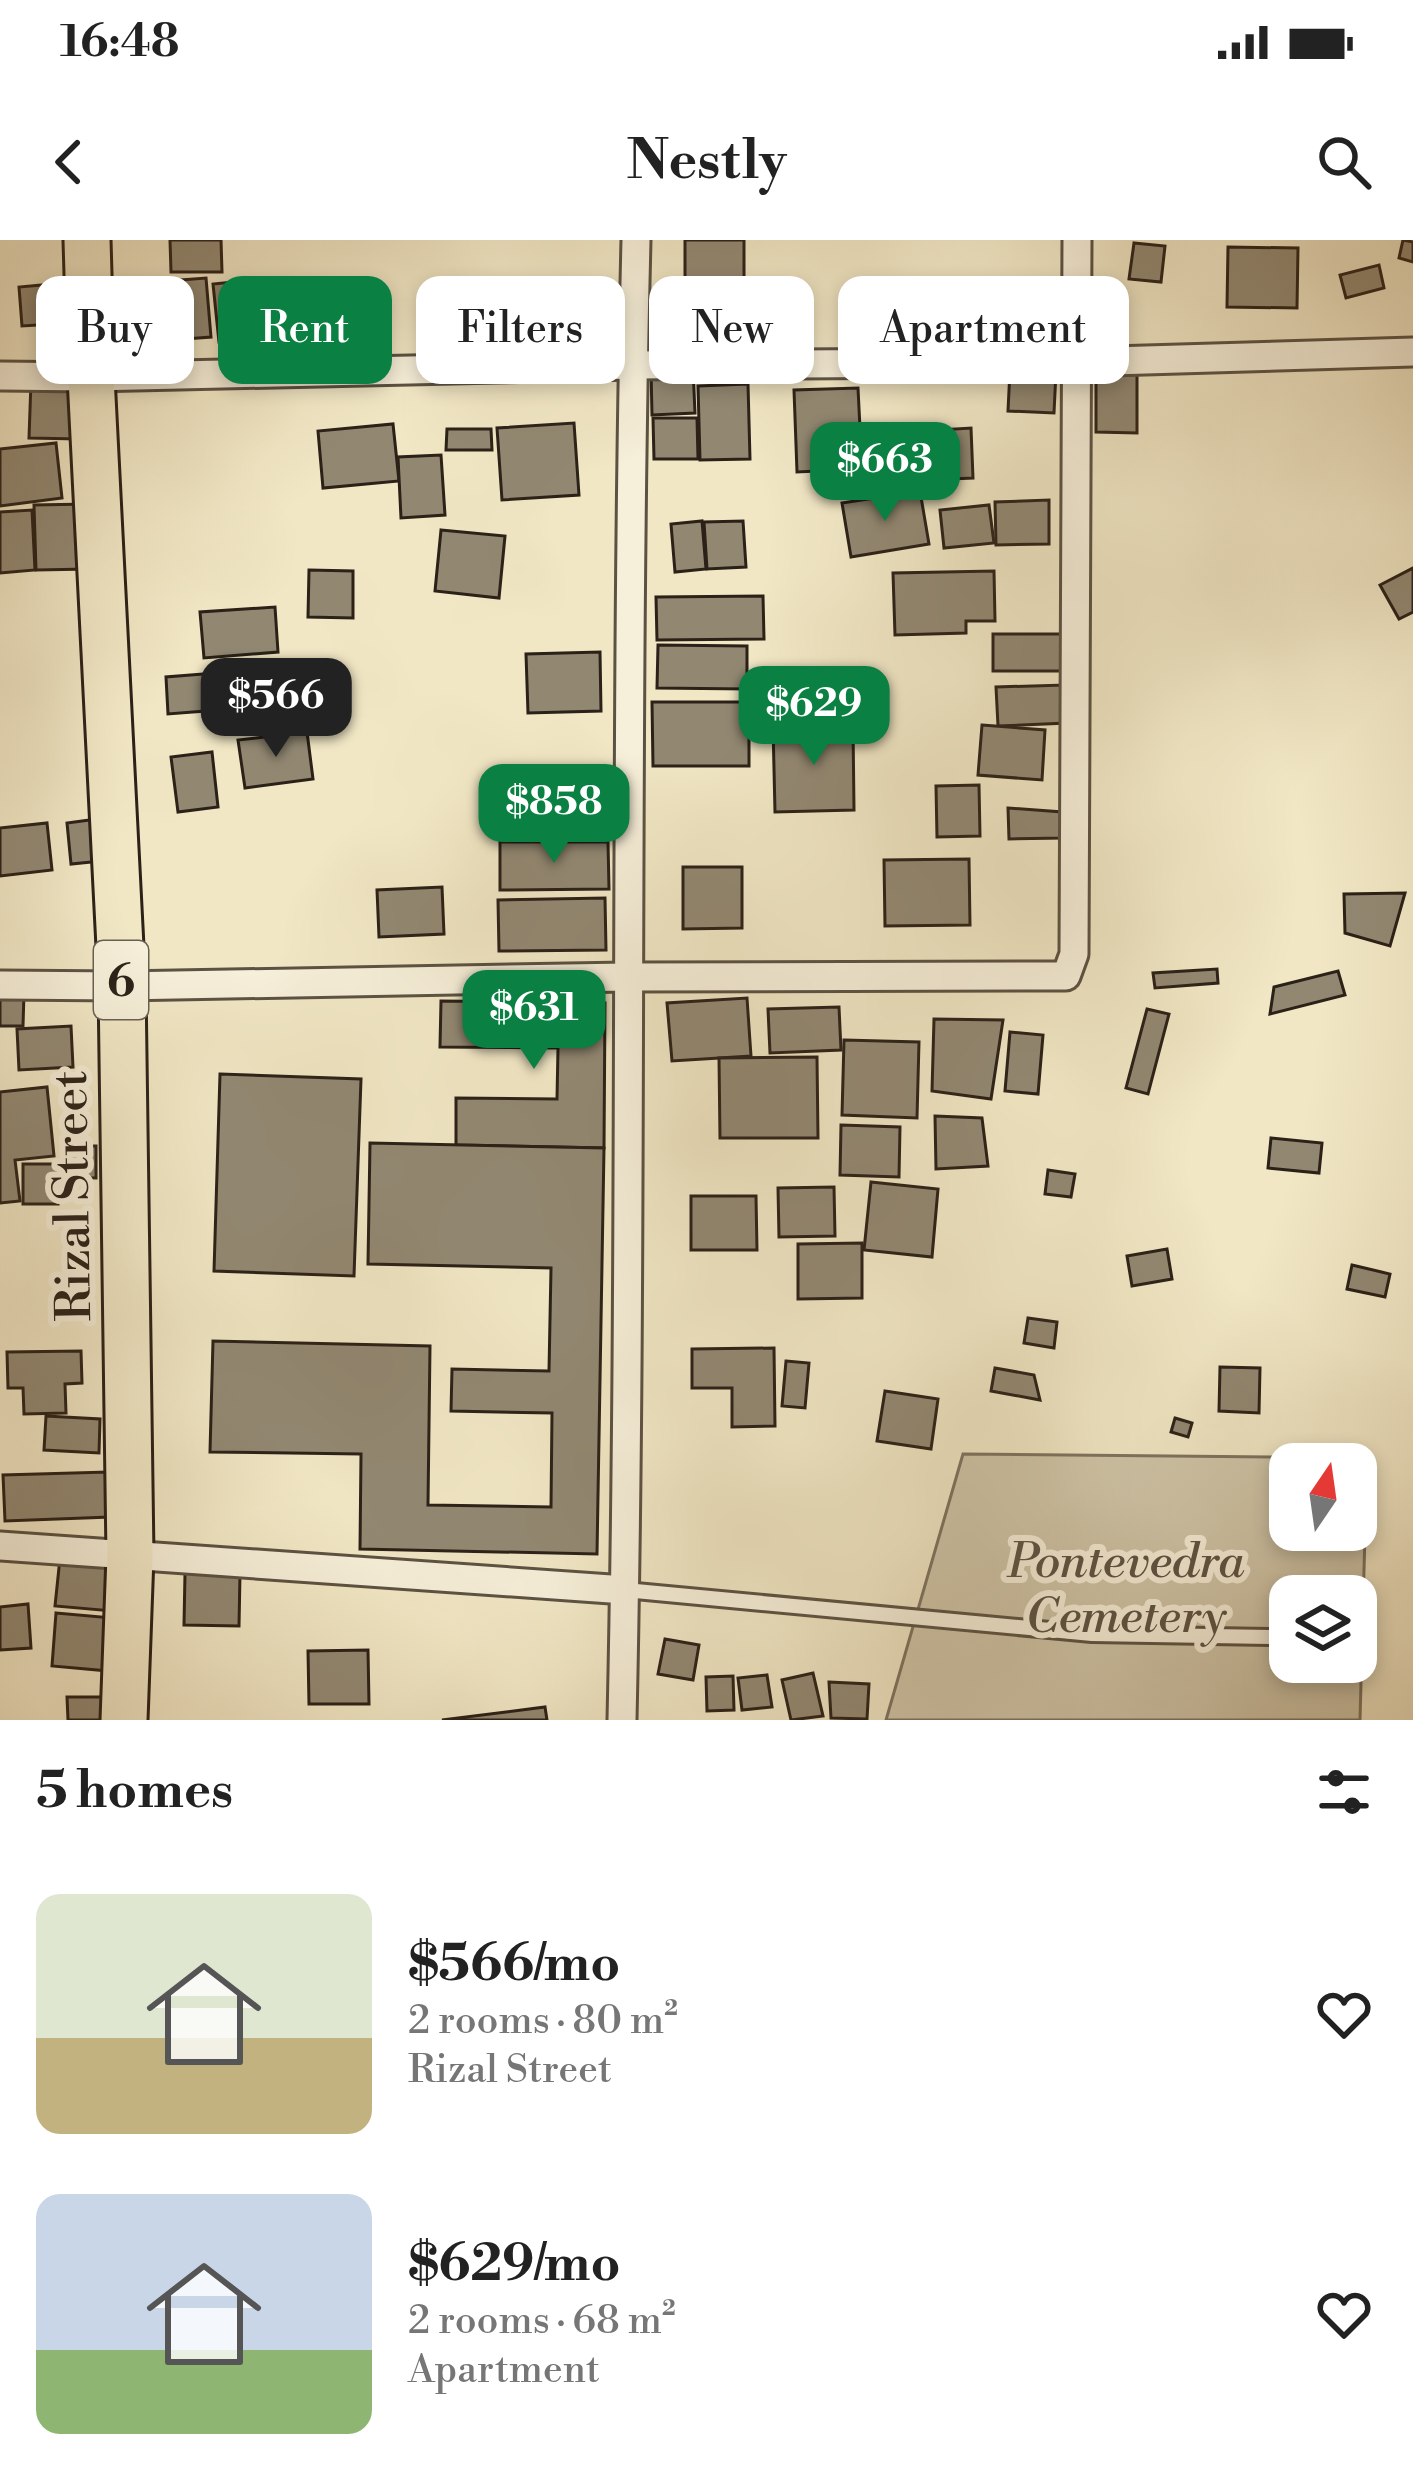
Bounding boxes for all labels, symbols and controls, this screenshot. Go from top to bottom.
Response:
text: 16:48 [60,14,179,71]
text: Nestly [627,128,786,196]
icon: back [36,129,102,195]
icon: search [1311,129,1377,195]
chip: Buy [36,276,194,384]
chip: Rent [218,276,392,384]
chip: Filters [416,276,625,384]
chip: New [649,276,814,384]
chip: Apartment [838,276,1129,384]
pin: $663 [814,422,956,524]
text: $663 [837,436,933,485]
pin: $566 [205,658,347,760]
pin: $629 [743,666,885,768]
text: $566 [228,672,324,721]
text: $629 [766,680,862,729]
pin: $858 [483,764,625,866]
text: $858 [505,778,603,827]
road number: 6 [94,941,148,1019]
pin: $631 [463,970,605,1072]
text: $631 [490,984,579,1033]
street label: Rizal Street [42,1070,106,1322]
north arrow [1269,1443,1377,1551]
map controls [1269,1443,1377,1683]
park label: Pontevedra Cemetery [1006,1533,1245,1648]
button: layers [1269,1575,1377,1683]
icon: filters [1311,1759,1377,1825]
text: 5 homes [36,1760,233,1824]
text: $566/mo [408,1933,620,1997]
icon: home [132,1942,276,2086]
icon: heart [1311,1981,1377,2047]
text: 2 rooms · 80 m² [408,1997,678,2046]
text: Rizal Street [408,2046,612,2095]
text: $629/mo [408,2233,621,2297]
icon: home [132,2242,276,2386]
icon: heart [1311,2281,1377,2347]
text: 2 rooms · 68 m² [408,2297,676,2346]
text: Apartment [408,2346,600,2395]

